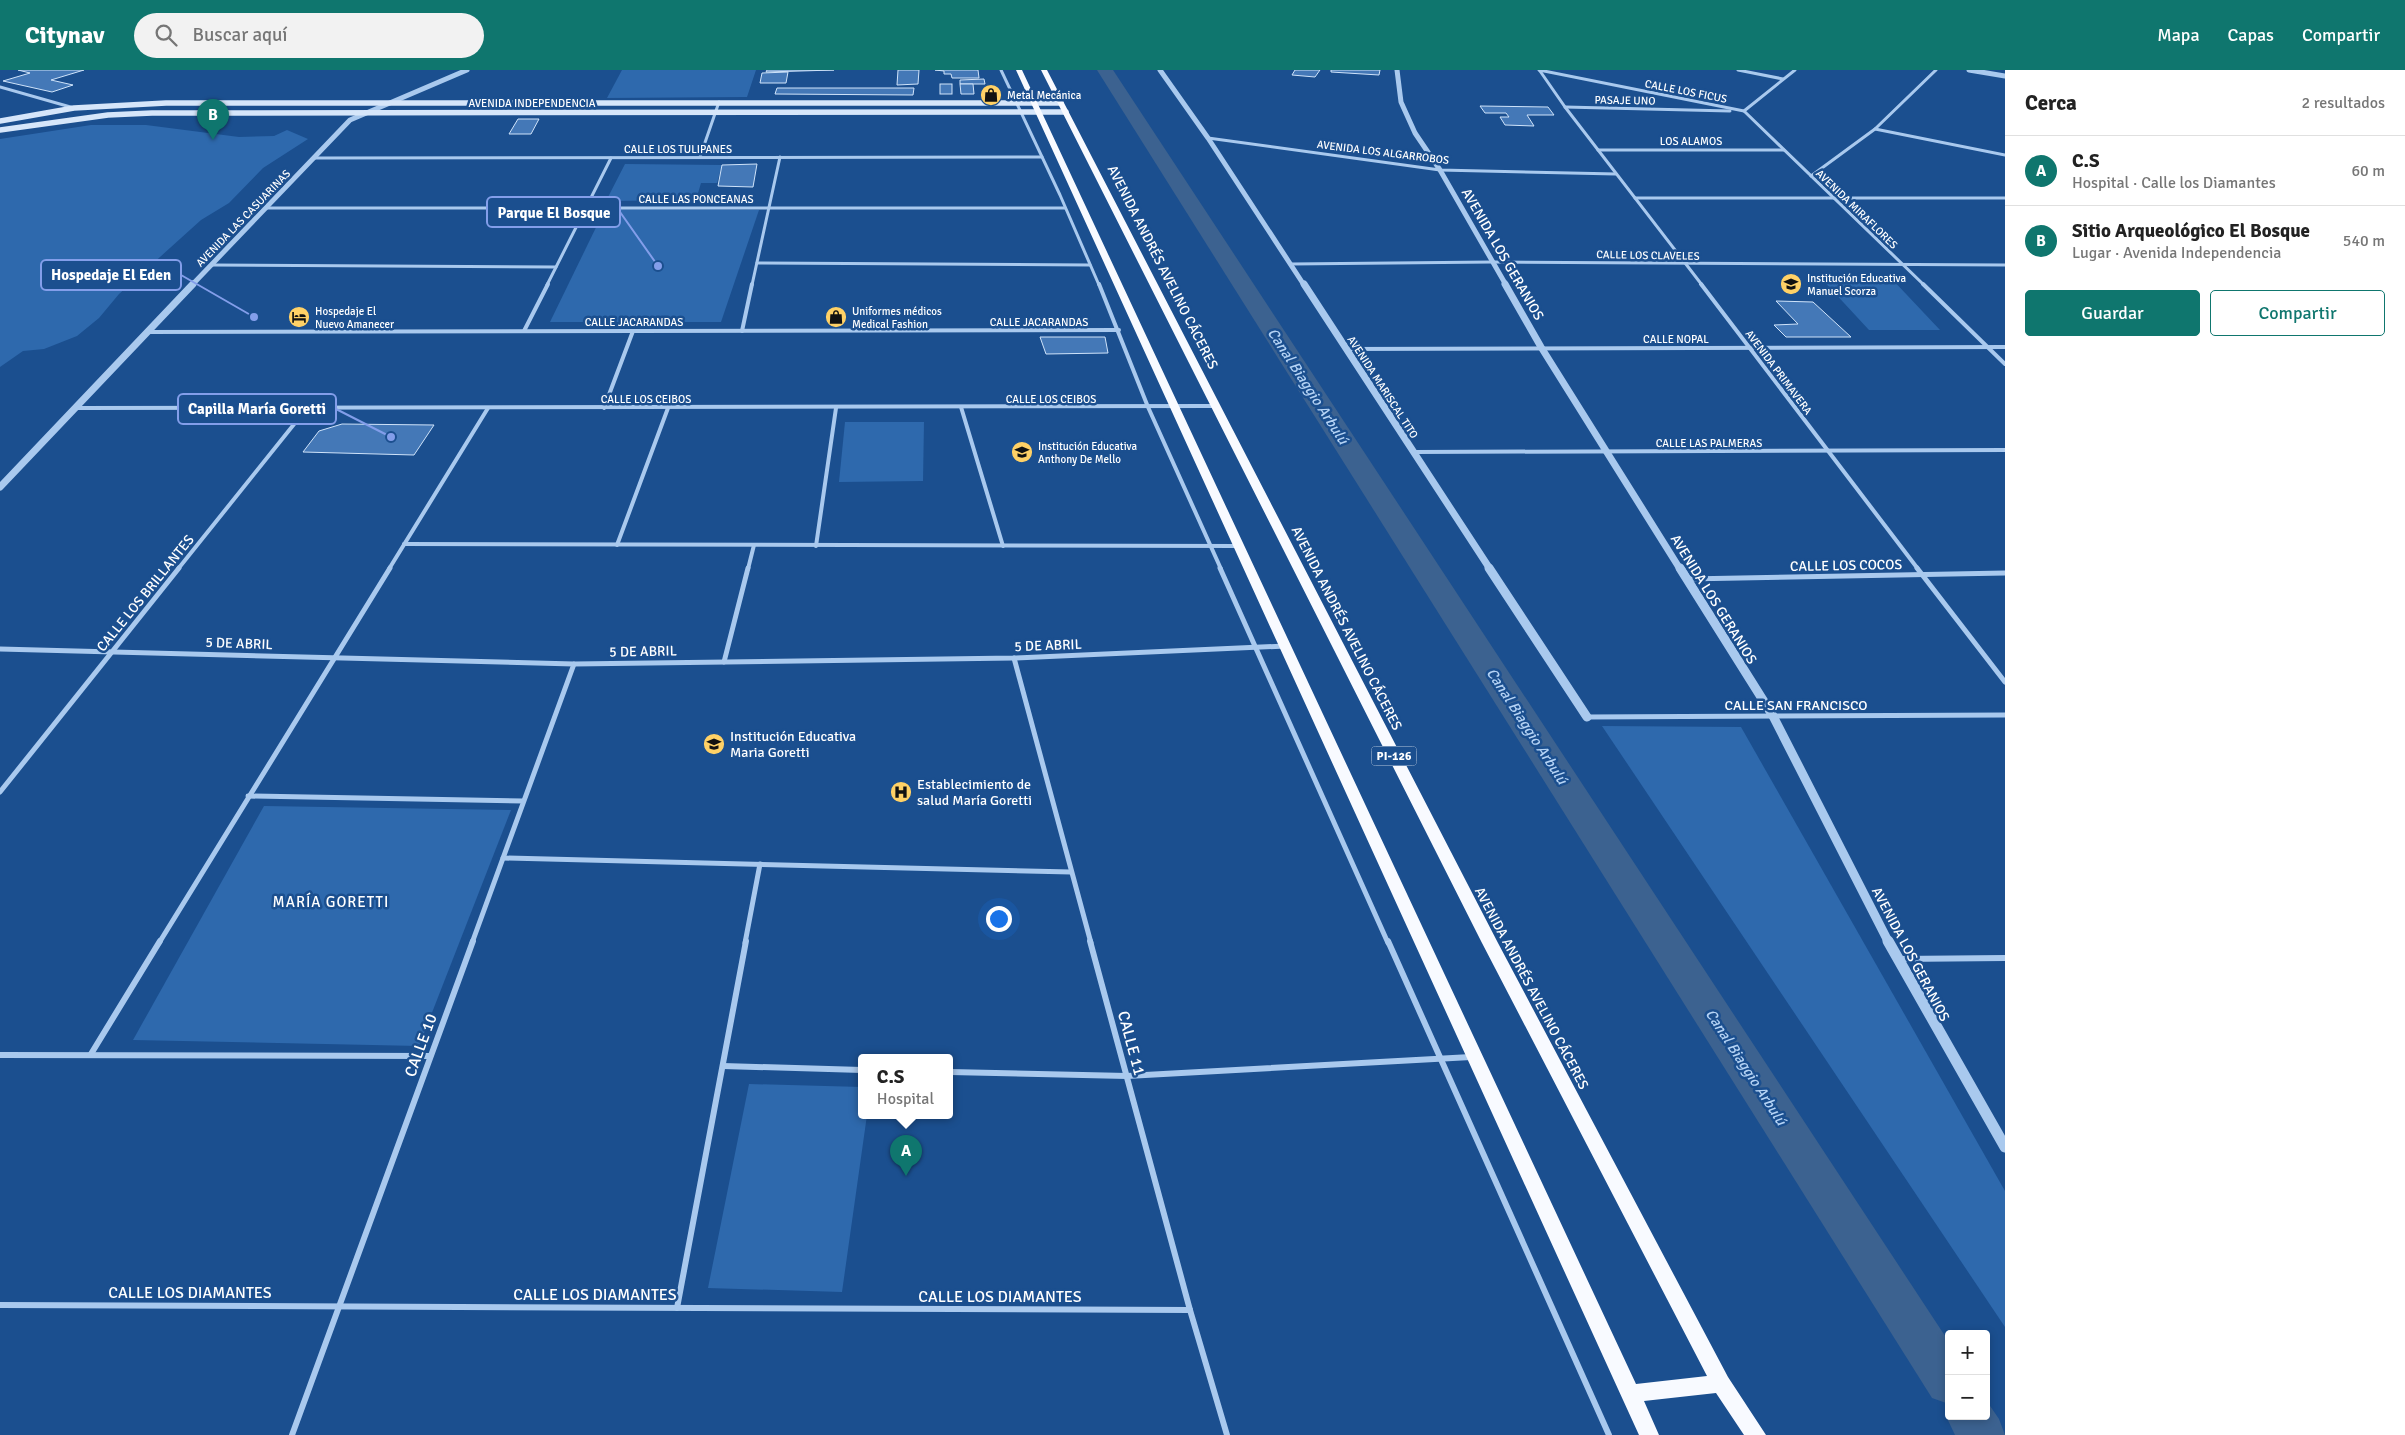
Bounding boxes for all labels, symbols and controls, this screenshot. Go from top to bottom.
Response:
search box [134,13,484,58]
text: Citynav [25,20,104,50]
icon: search [152,21,180,49]
text: Buscar aquí [192,23,288,47]
text: Mapa [2157,24,2200,46]
text: Capas [2228,24,2274,46]
text: Compartir [2302,24,2380,46]
street label: CALLE LOS FICUS [1644,77,1728,106]
shop icon: Metal Mecánica [979,83,1003,107]
place label: Metal Mecánica [1007,89,1082,102]
text: Cerca [2025,90,2077,116]
street label: PASAJE UNO [1594,93,1656,108]
text: 2 resultados [2302,93,2385,113]
street label: AVENIDA INDEPENDENCIA [469,97,596,110]
pin: B [197,99,229,140]
street label: LOS ALAMOS [1660,135,1722,148]
street label: AVENIDA LOS ALGARROBOS [1316,138,1450,167]
street label: CALLE LOS TULIPANES [624,143,732,156]
text: C.S [2072,149,2100,173]
text: A [2036,161,2046,181]
text: 60 m [2351,161,2385,181]
street label: AVENIDA ANDRÉS AVELINO CÁCERES [1104,162,1222,372]
street label: AVENIDA LAS CASUARINAS [194,167,293,270]
street label: AVENIDA MIRAFLORES [1813,167,1900,252]
text: Hospital · Calle los Diamantes [2072,173,2276,193]
street label: AVENIDA LOS GERANIOS [1458,185,1547,323]
street label: CALLE LAS PONCEANAS [638,193,754,206]
callout: Parque El Bosque [487,197,620,227]
text: Parque El Bosque [497,204,611,222]
text: Sitio Arqueológico El Bosque [2072,219,2310,243]
text: B [2036,231,2046,251]
text: 540 m [2343,231,2385,251]
text: Lugar · Avenida Independencia [2072,243,2281,263]
street label: CALLE LOS CLAVELES [1596,248,1700,263]
callout: Hospedaje El Eden [41,260,181,290]
text: Hospedaje El Eden [51,266,171,284]
school or university icon: Institución Educativa Manuel Scorza [1779,272,1803,296]
place label: Institución Educativa Manuel Scorza [1807,272,1907,298]
button: Guardar [2025,290,2200,336]
button: Compartir [2210,290,2385,336]
hotel icon: Hospedaje El Nuevo Amanecer [287,305,311,329]
place label: Hospedaje El Nuevo Amanecer [315,305,394,331]
shop icon: Uniformes médicos Medical Fashion [824,305,848,329]
place label: Uniformes médicos Medical Fashion [852,305,942,331]
street label: CALLE JACARANDAS [585,316,683,329]
street label: CALLE JACARANDAS [990,316,1088,329]
water label: Canal Biaggio Arbulú [1264,325,1353,448]
street label: AVENIDA PRIMAVERA [1743,327,1815,417]
street label: CALLE NOPAL [1643,333,1709,346]
street label: AVENIDA MARISCAL TITO [1345,334,1421,441]
street label: CALLE LOS CEIBOS [601,393,691,406]
street label: CALLE LOS CEIBOS [1006,393,1096,406]
callout: Capilla María Goretti [178,394,336,424]
text: Capilla María Goretti [188,400,326,418]
street label: CALLE LAS PALMERAS [1656,437,1762,450]
school or university icon: Institución Educativa Anthony De Mello [1010,440,1034,464]
place label: Institución Educativa Anthony De Mello [1038,440,1138,466]
street label: AVENIDA ANDRÉS AVELINO CÁCERES [1288,523,1406,733]
street label: CALLE LOS BRILLANTES [93,531,198,655]
street label: AVENIDA LOS GERANIOS [1667,531,1761,667]
street label: CALLE LOS COCOS [1790,556,1902,575]
street label: 5 DE ABRIL [205,634,273,653]
street label: 5 DE ABRIL [1014,636,1082,655]
street label: 5 DE ABRIL [609,642,677,661]
water label: Canal Biaggio Arbulú [1483,665,1572,788]
street label: CALLE SAN FRANCISCO [1725,697,1867,714]
place label: Institución Educativa Maria Goretti [730,728,856,761]
school or university icon: Institución Educativa Maria Goretti [702,732,726,756]
road number: PI-126 [1372,746,1416,766]
place label: Establecimiento de salud María Goretti [917,776,1032,809]
hospital icon: Establecimiento de salud María Goretti [889,780,913,804]
street label: AVENIDA ANDRÉS AVELINO CÁCERES [1471,884,1592,1092]
street label: AVENIDA LOS GERANIOS [1868,884,1953,1024]
district label: MARÍA GORETTI [273,892,389,911]
your location [986,906,1012,932]
water label: Canal Biaggio Arbulú [1702,1006,1791,1129]
street label: CALLE 11 [1113,1009,1149,1078]
street label: CALLE 10 [400,1011,442,1080]
popup [858,1054,953,1119]
text: C.S [877,1065,904,1089]
text: Hospital [877,1089,934,1109]
pin: A [890,1135,922,1176]
street label: CALLE LOS DIAMANTES [108,1283,272,1303]
street label: CALLE LOS DIAMANTES [513,1285,677,1305]
street label: CALLE LOS DIAMANTES [918,1287,1082,1307]
map controls [1945,1330,1990,1420]
button: + [1945,1330,1990,1375]
button: − [1945,1375,1990,1420]

